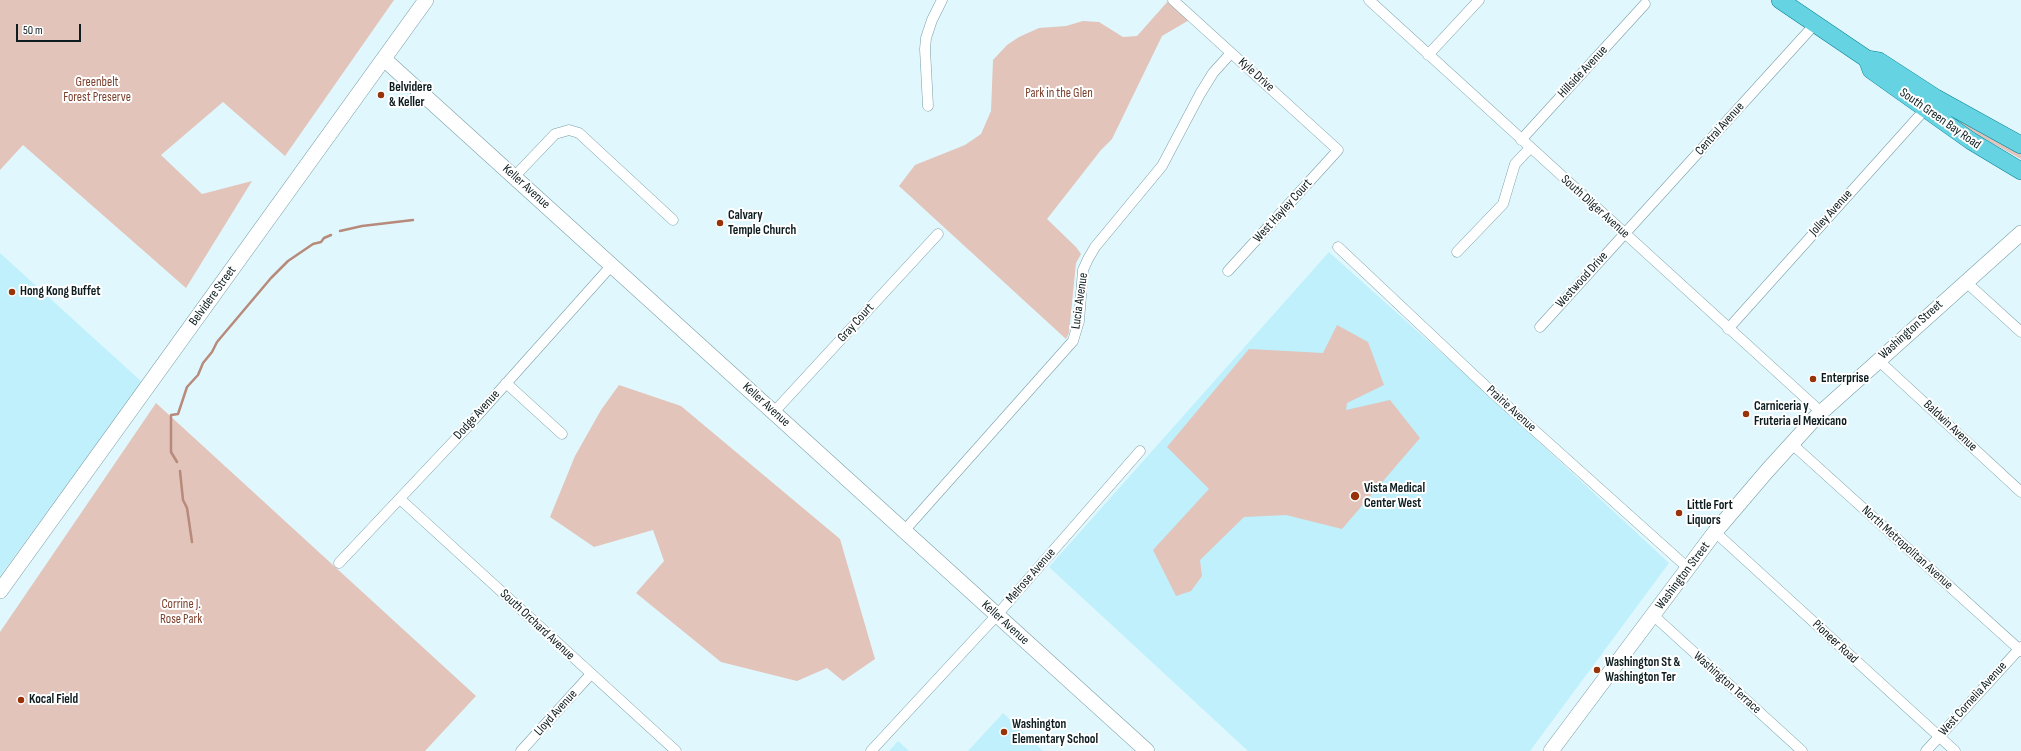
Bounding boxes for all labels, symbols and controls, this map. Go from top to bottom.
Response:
scale bar [18,16,83,42]
text: 50 m [23,23,43,38]
street label: Hillside Avenue [1555,43,1611,101]
street label: Kyle Drive [1235,55,1277,95]
park label: Greenbelt Forest Preserve [63,75,131,106]
place label: Belvidere & Keller [389,80,432,111]
street label: South Green Bay Road [1896,85,1984,153]
park label: Park in the Glen [1025,86,1093,102]
marker: Belvidere & Keller [376,90,386,100]
street label: Central Avenue [1692,99,1748,159]
street label: Keller Avenue [499,162,553,212]
street label: South Dilger Avenue [1557,172,1633,242]
street label: West Hayley Court [1250,176,1316,246]
street label: Jolley Avenue [1806,187,1856,239]
place label: Calvary Temple Church [728,208,796,239]
marker: Calvary Temple Church [715,218,725,228]
street label: Westwood Drive [1553,249,1611,311]
street label: Belvidere Street [186,263,240,329]
street label: Lucia Avenue [1068,272,1092,330]
place label: Hong Kong Buffet [20,284,101,300]
marker: Hong Kong Buffet [7,287,17,297]
street label: Washington Street [1876,297,1946,363]
street label: Gray Court [835,300,877,346]
place label: Enterprise [1821,371,1869,387]
marker: Enterprise [1808,374,1818,384]
street label: Keller Avenue [739,380,793,430]
street label: Prairie Avenue [1483,383,1539,435]
street label: Dodge Avenue [451,387,503,443]
street label: Baldwin Avenue [1920,397,1980,455]
place label: Carniceria y Fruteria el Mexicano [1754,399,1847,430]
marker: Carniceria y Fruteria el Mexicano [1741,409,1751,419]
place label: Vista Medical Center West [1364,481,1425,512]
marker: Vista Medical Center West [1349,490,1361,502]
place label: Little Fort Liquors [1687,498,1733,529]
street label: North Metropolitan Avenue [1858,503,1956,593]
marker: Little Fort Liquors [1674,508,1684,518]
street label: Washington Street [1652,539,1714,613]
street label: Melrose Avenue [1003,545,1059,607]
street label: South Orchard Avenue [496,586,578,664]
park label: Corrine J. Rose Park [160,597,202,628]
street label: Keller Avenue [978,598,1032,648]
street label: Pioneer Road [1809,617,1861,667]
street label: Washington Terrace [1690,649,1764,717]
place label: Washington St & Washington Ter [1605,655,1680,686]
street label: West Cornelia Avenue [1936,659,2010,739]
marker: Washington St & Washington Ter [1592,665,1602,675]
street label: Lloyd Avenue [531,687,581,739]
place label: Kocal Field [29,692,78,708]
marker: Kocal Field [16,695,26,705]
place label: Washington Elementary School [1012,717,1098,748]
marker: Washington Elementary School [999,727,1009,737]

